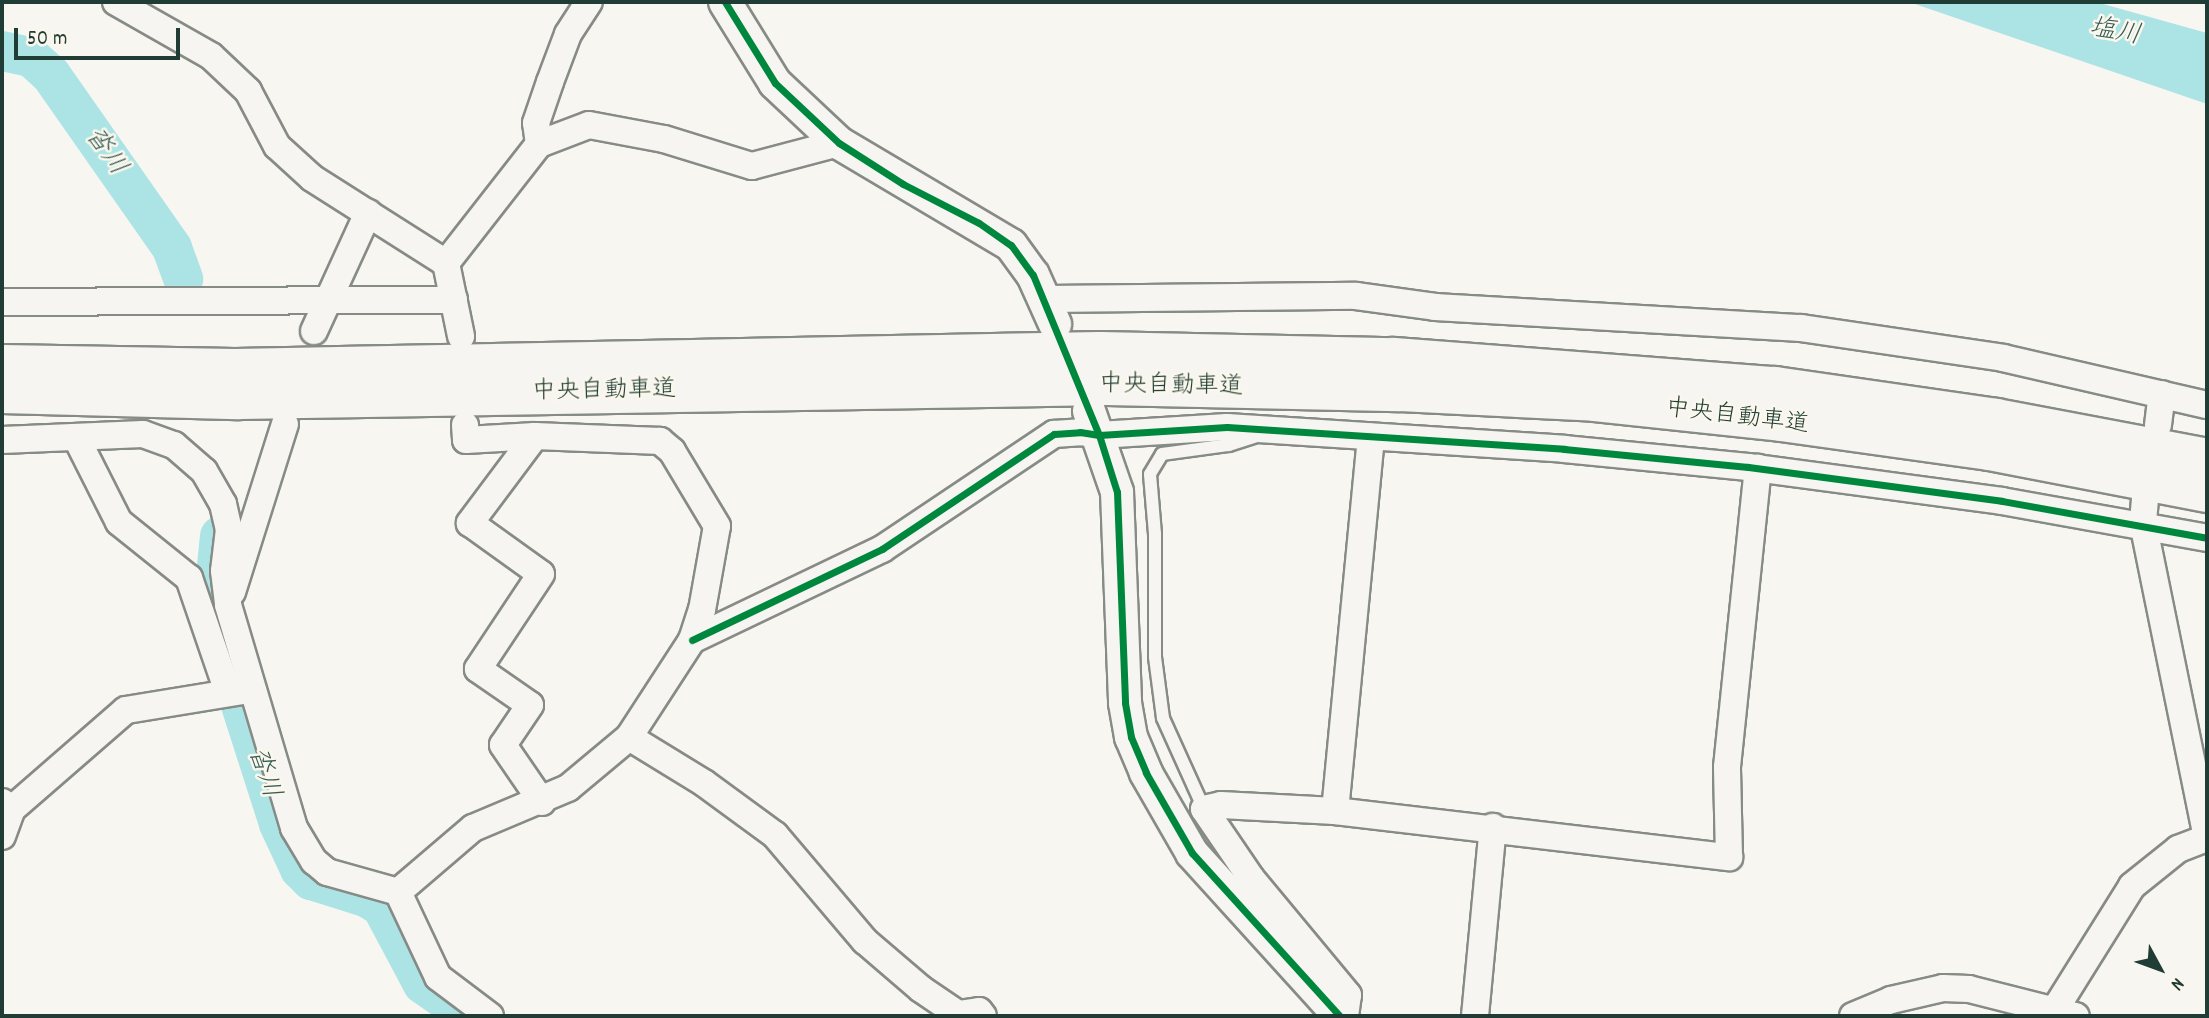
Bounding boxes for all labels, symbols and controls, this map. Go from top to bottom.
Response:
water label: 塩川 [2087,13,2143,53]
scale bar [18,14,184,58]
text: 50 m [27,25,67,55]
water label: 沓川 [77,122,133,182]
street label: 中央自動車道 [1099,371,1243,403]
street label: 中央自動車道 [532,376,676,408]
street label: 中央自動車道 [1664,395,1810,441]
water label: 沓川 [240,743,286,803]
north arrow [2125,934,2195,1004]
text: N [2163,971,2190,995]

